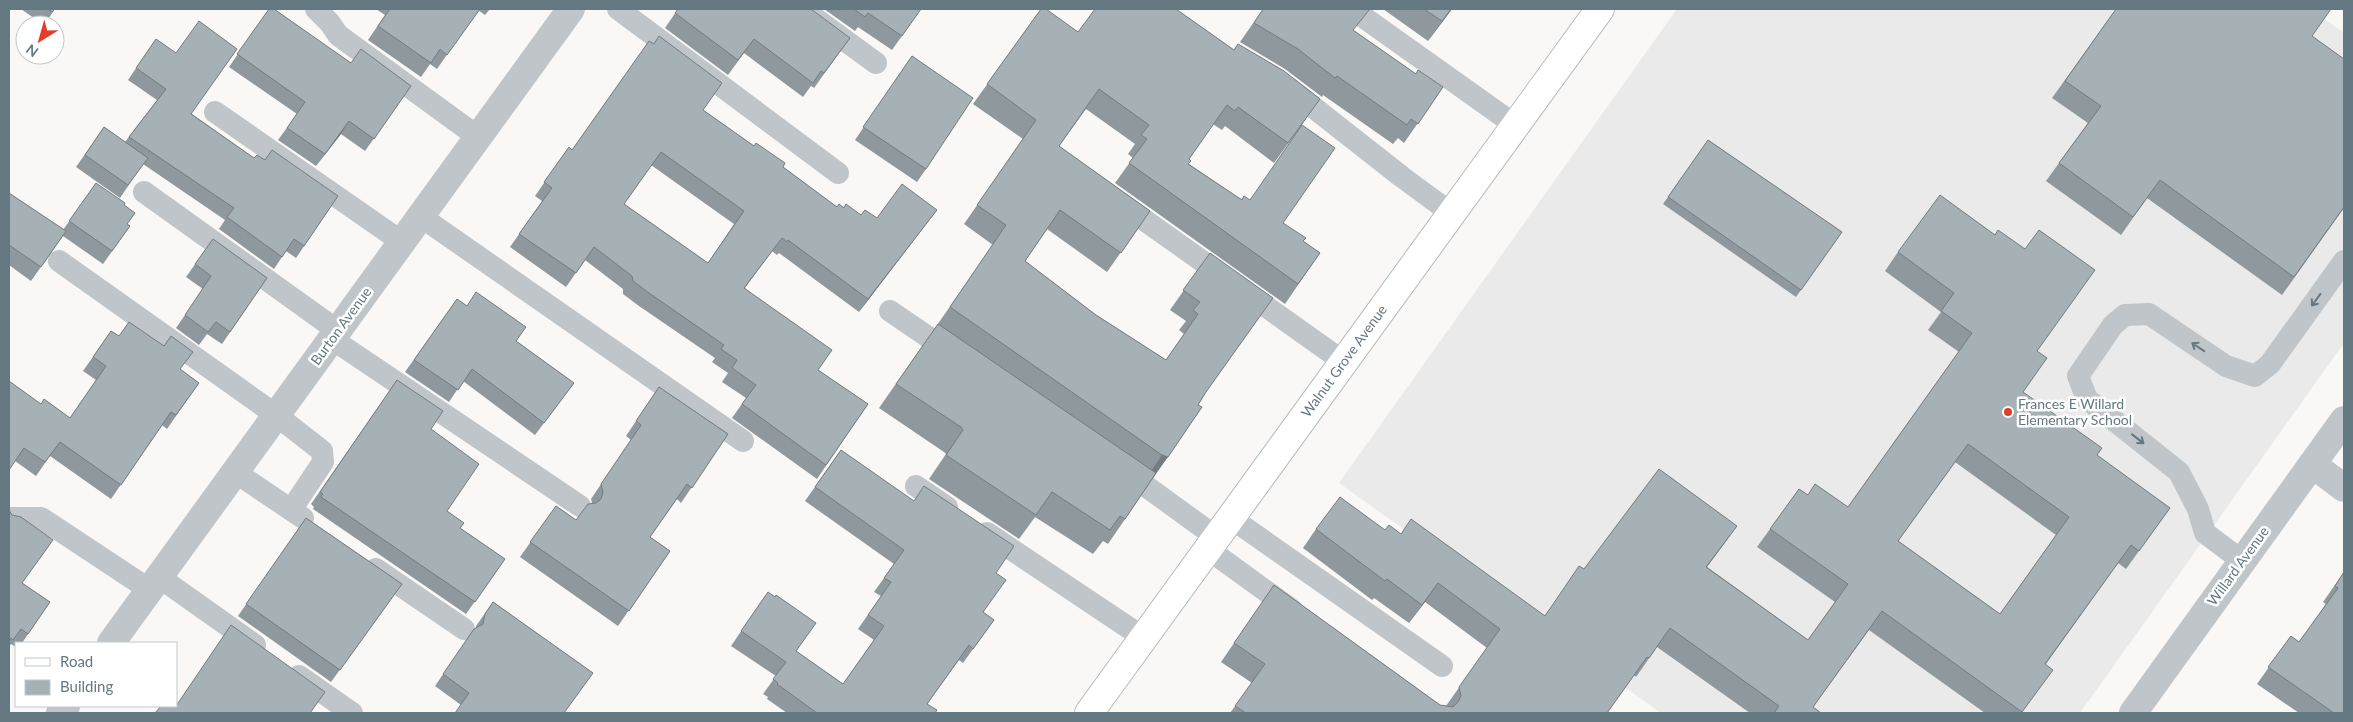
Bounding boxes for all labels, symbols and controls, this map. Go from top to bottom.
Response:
north arrow [15,15,65,65]
text: N [22,41,41,61]
street label: Burton Avenue [307,283,375,368]
one-way arrow [2311,293,2321,307]
street label: Walnut Grove Avenue [1297,301,1390,420]
one-way arrow [2191,342,2205,352]
place label: Frances E Willard Elementary School [2018,395,2132,428]
marker: Frances E Willard Elementary School [2002,406,2014,418]
one-way arrow [2131,434,2144,445]
street label: Willard Avenue [2203,523,2272,609]
legend [15,642,178,707]
text: Road [60,652,93,670]
text: Building [60,677,113,695]

